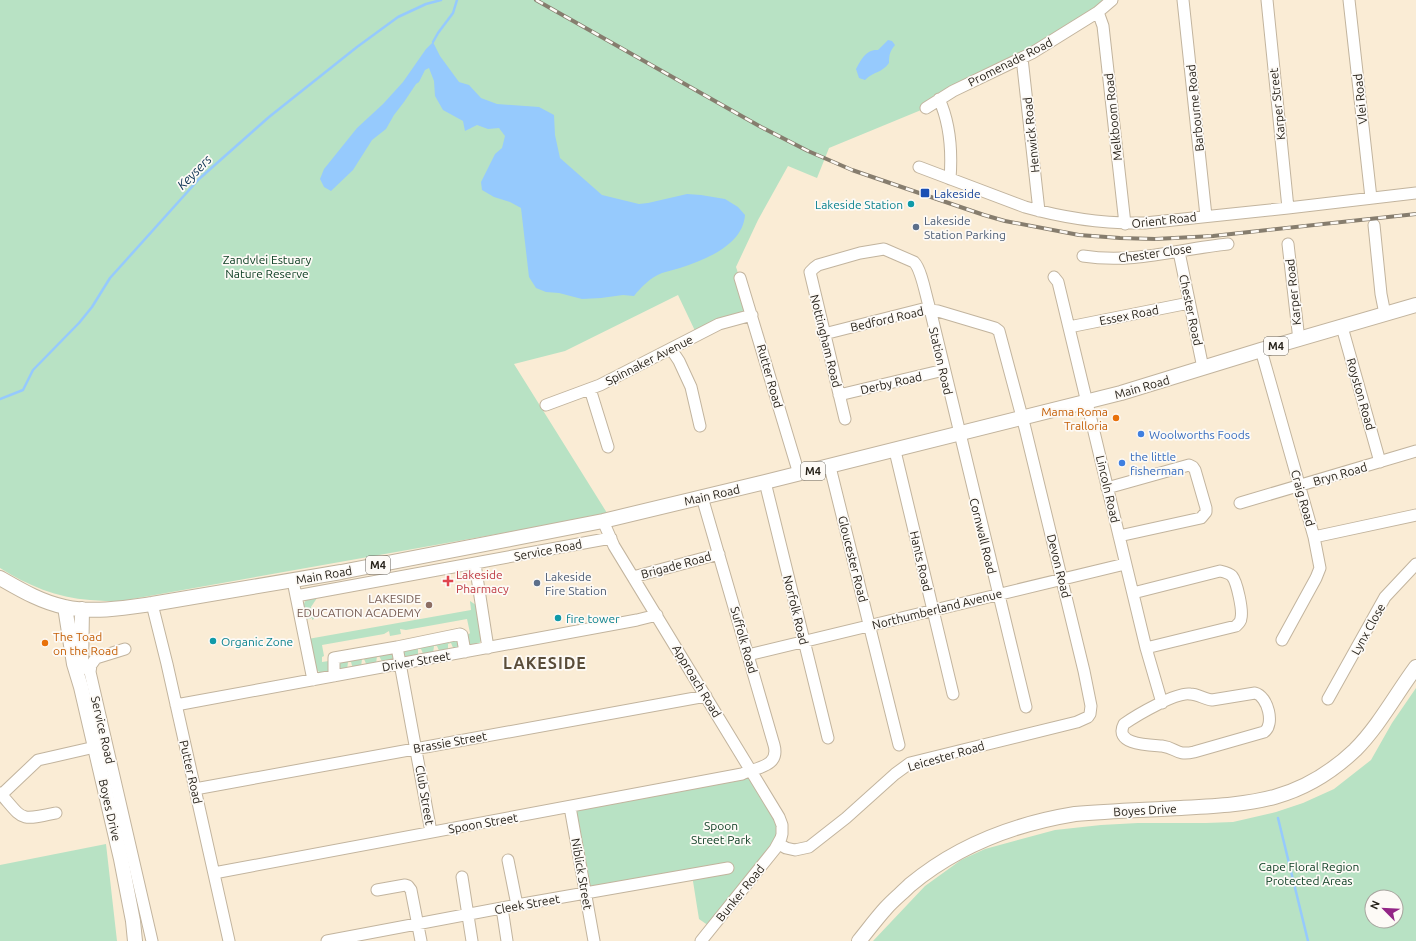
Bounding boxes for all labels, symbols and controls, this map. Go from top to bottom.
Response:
street label: Promenade Road [966,35,1054,89]
street label: Barbourne Road [1184,64,1206,152]
street label: Karper Street [1267,67,1287,141]
street label: Melkboom Road [1102,73,1124,161]
street label: Vlei Road [1351,73,1369,125]
street label: Henwick Road [1021,96,1041,174]
water label: Keysers [174,152,214,192]
marker: Lakeside [919,187,931,199]
place label: Lakeside [934,187,981,200]
place label: Lakeside Station [815,198,903,211]
marker: Lakeside Station [906,199,916,209]
street label: Orient Road [1131,210,1197,230]
place label: Lakeside Station Parking [924,214,1006,241]
marker: Lakeside Station Parking [911,222,921,232]
street label: Chester Close [1117,241,1193,265]
park label: Zandvlei Estuary Nature Reserve [223,253,311,280]
street label: Karper Road [1283,258,1303,326]
street label: Chester Road [1177,273,1205,347]
street label: Nottingham Road [808,293,844,389]
street label: Essex Road [1098,303,1160,327]
street label: Bedford Road [849,304,925,334]
street label: Station Road [927,326,955,396]
street label: Spinnaker Avenue [603,332,695,388]
road number: M4 [1264,337,1288,355]
street label: Rutter Road [755,343,785,409]
street label: Royston Road [1344,356,1378,432]
street label: Derby Road [859,370,923,396]
street label: Main Road [1113,373,1171,401]
place label: Mama Roma Tralloria [1041,405,1108,432]
marker: Mama Roma Tralloria [1111,413,1121,423]
place label: Woolworths Foods [1149,428,1250,441]
marker: Woolworths Foods [1136,429,1146,439]
place label: the little fisherman [1130,450,1184,477]
street label: Lincoln Road [1094,454,1122,524]
marker: the little fisherman [1117,458,1127,468]
street label: Bryn Road [1312,460,1368,488]
road number: M4 [801,462,825,480]
street label: Craig Road [1289,468,1317,528]
street label: Main Road [683,482,741,508]
street label: Cornwall Road [967,497,999,575]
street label: Gloucester Road [836,514,870,604]
street label: Hants Road [908,529,934,593]
street label: Devon Road [1045,533,1073,599]
street label: Service Road [513,537,583,563]
street label: Brigade Road [639,549,713,581]
road number: M4 [366,556,390,574]
street label: Main Road [295,564,353,586]
place label: Lakeside Pharmacy [456,568,509,595]
place label: Lakeside Fire Station [545,570,607,597]
street label: Norfolk Road [781,574,811,646]
marker: Lakeside Pharmacy [443,576,453,586]
marker: Lakeside Fire Station [532,578,542,588]
street label: Northumberland Avenue [871,587,1003,631]
place label: LAKESIDE EDUCATION ACADEMY [297,592,421,619]
marker: LAKESIDE EDUCATION ACADEMY [424,600,434,610]
street label: Lynx Close [1349,601,1387,657]
street label: Suffolk Road [728,605,760,675]
place label: fire tower [566,612,620,625]
marker: fire tower [553,613,563,623]
place label: The Toad on the Road [53,630,118,657]
place label: Organic Zone [221,635,293,648]
marker: Organic Zone [208,636,218,646]
marker: The Toad on the Road [40,638,50,648]
street label: Approach Road [670,642,724,720]
street label: Driver Street [381,649,451,673]
district label: LAKESIDE [503,654,587,672]
street label: Service Road [89,695,117,765]
street label: Brassie Street [412,729,488,755]
street label: Putter Road [177,739,205,805]
street label: Leicester Road [906,739,986,773]
street label: Club Street [413,764,437,826]
street label: Boyes Drive [97,778,123,842]
street label: Boyes Drive [1113,802,1177,818]
street label: Spoon Street [447,810,519,836]
park label: Spoon Street Park [691,819,751,846]
street label: Niblick Street [569,837,595,911]
park label: Cape Floral Region Protected Areas [1259,860,1359,887]
street label: Bunker Road [713,862,767,924]
north arrow [1364,889,1404,929]
street label: Cleek Street [493,892,561,916]
text: N [1368,899,1382,911]

